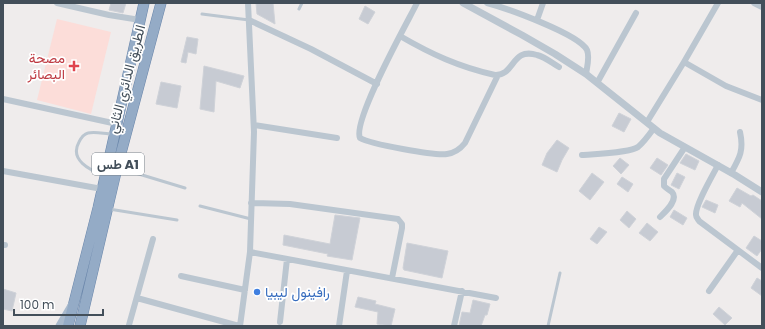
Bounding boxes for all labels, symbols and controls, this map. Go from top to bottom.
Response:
street label: الطريق الدائري الثاني [102,22,152,136]
place label: مصحة البصائر [26,48,65,84]
marker: مصحة البصائر [68,60,80,72]
road number: طس A1 [92,153,144,175]
place label: رافينول ليبيا [265,282,330,302]
marker: رافينول ليبيا [252,287,262,297]
scale bar [14,291,103,317]
text: 100 m [20,296,54,313]

